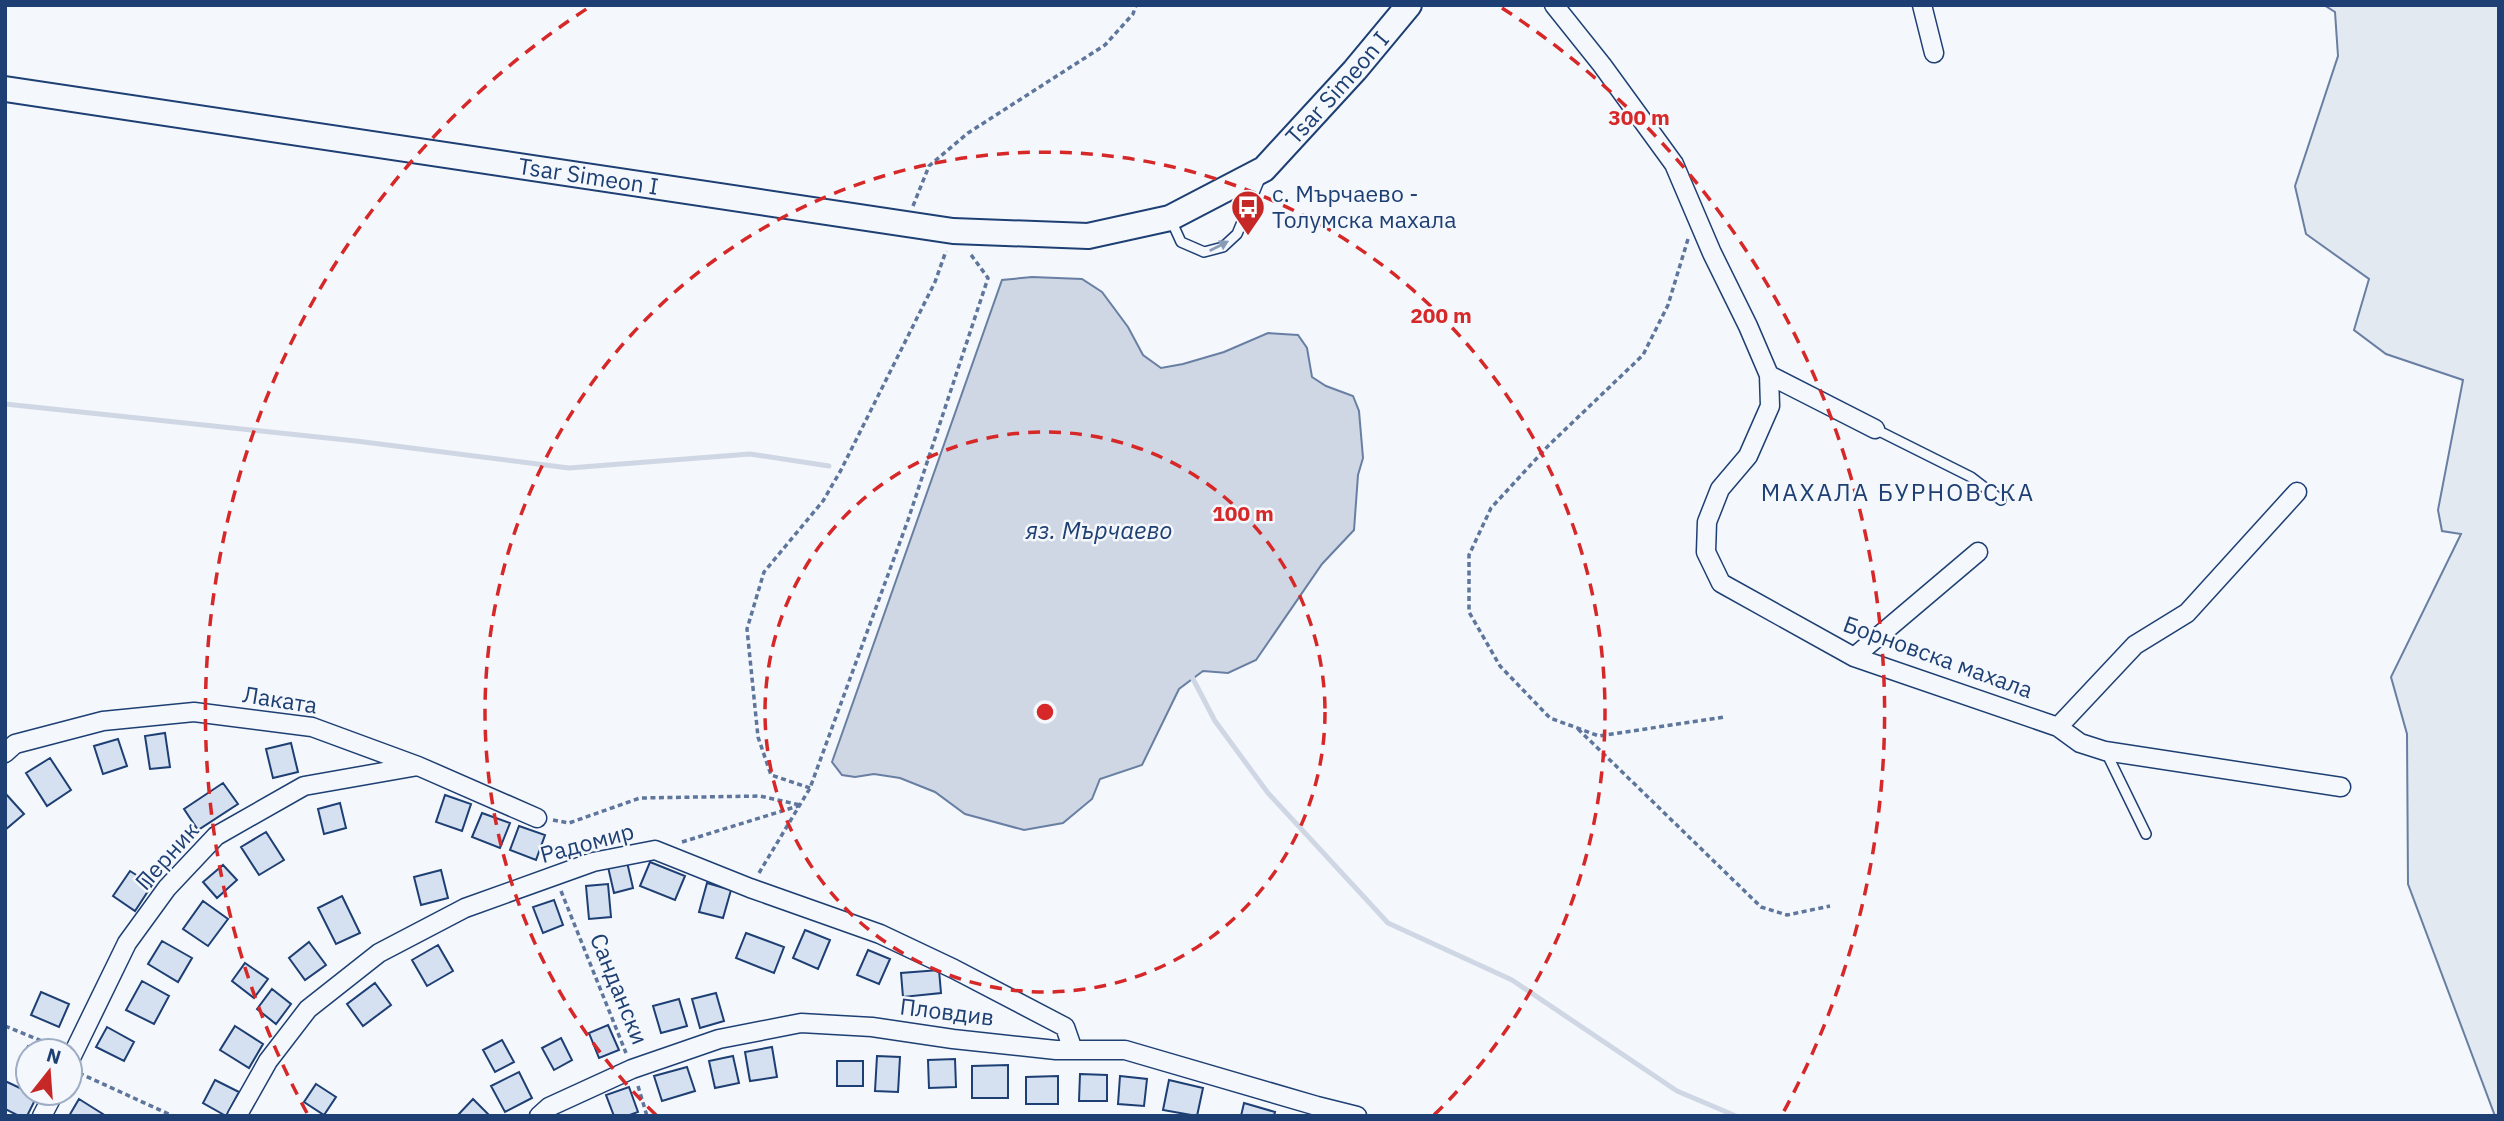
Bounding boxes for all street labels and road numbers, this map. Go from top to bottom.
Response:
street label: Tsar Simeon I [1278,25,1395,150]
street label: Tsar Simeon I [516,150,661,201]
street label: Борновска махала [1839,608,2037,704]
street label: Лаката [241,678,320,720]
street label: Перник [128,815,205,896]
street label: Радомир [536,815,637,869]
street label: Сандански [584,929,656,1049]
street label: Пловдив [898,990,996,1032]

